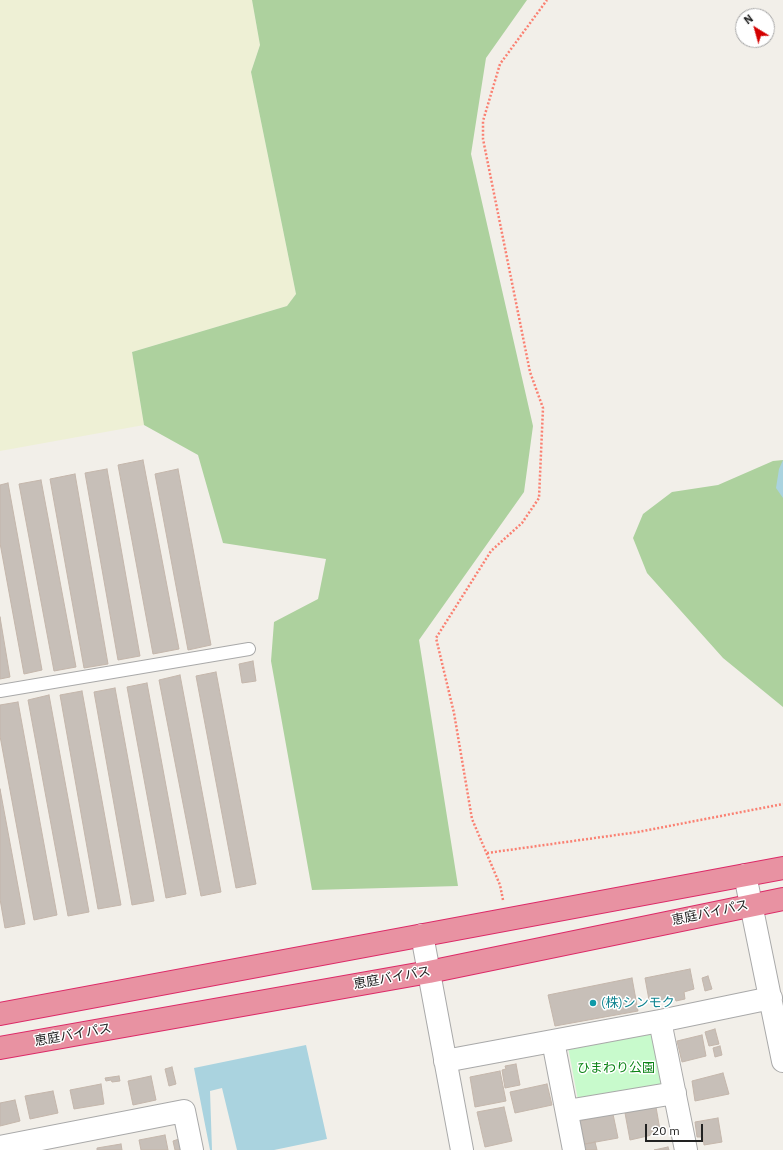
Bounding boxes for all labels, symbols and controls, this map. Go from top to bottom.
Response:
north arrow [735,8,775,48]
text: N [741,11,756,27]
street label: 恵庭バイパス [670,897,750,929]
street label: 恵庭バイパス [352,964,432,992]
place label: (株)シンモク [601,995,675,1011]
marker: (株)シンモク [588,998,598,1008]
street label: 恵庭バイパス [33,1021,113,1049]
park label: ひまわり公園 [577,1060,655,1076]
scale bar [647,1116,705,1142]
text: 20 m [652,1123,680,1138]

